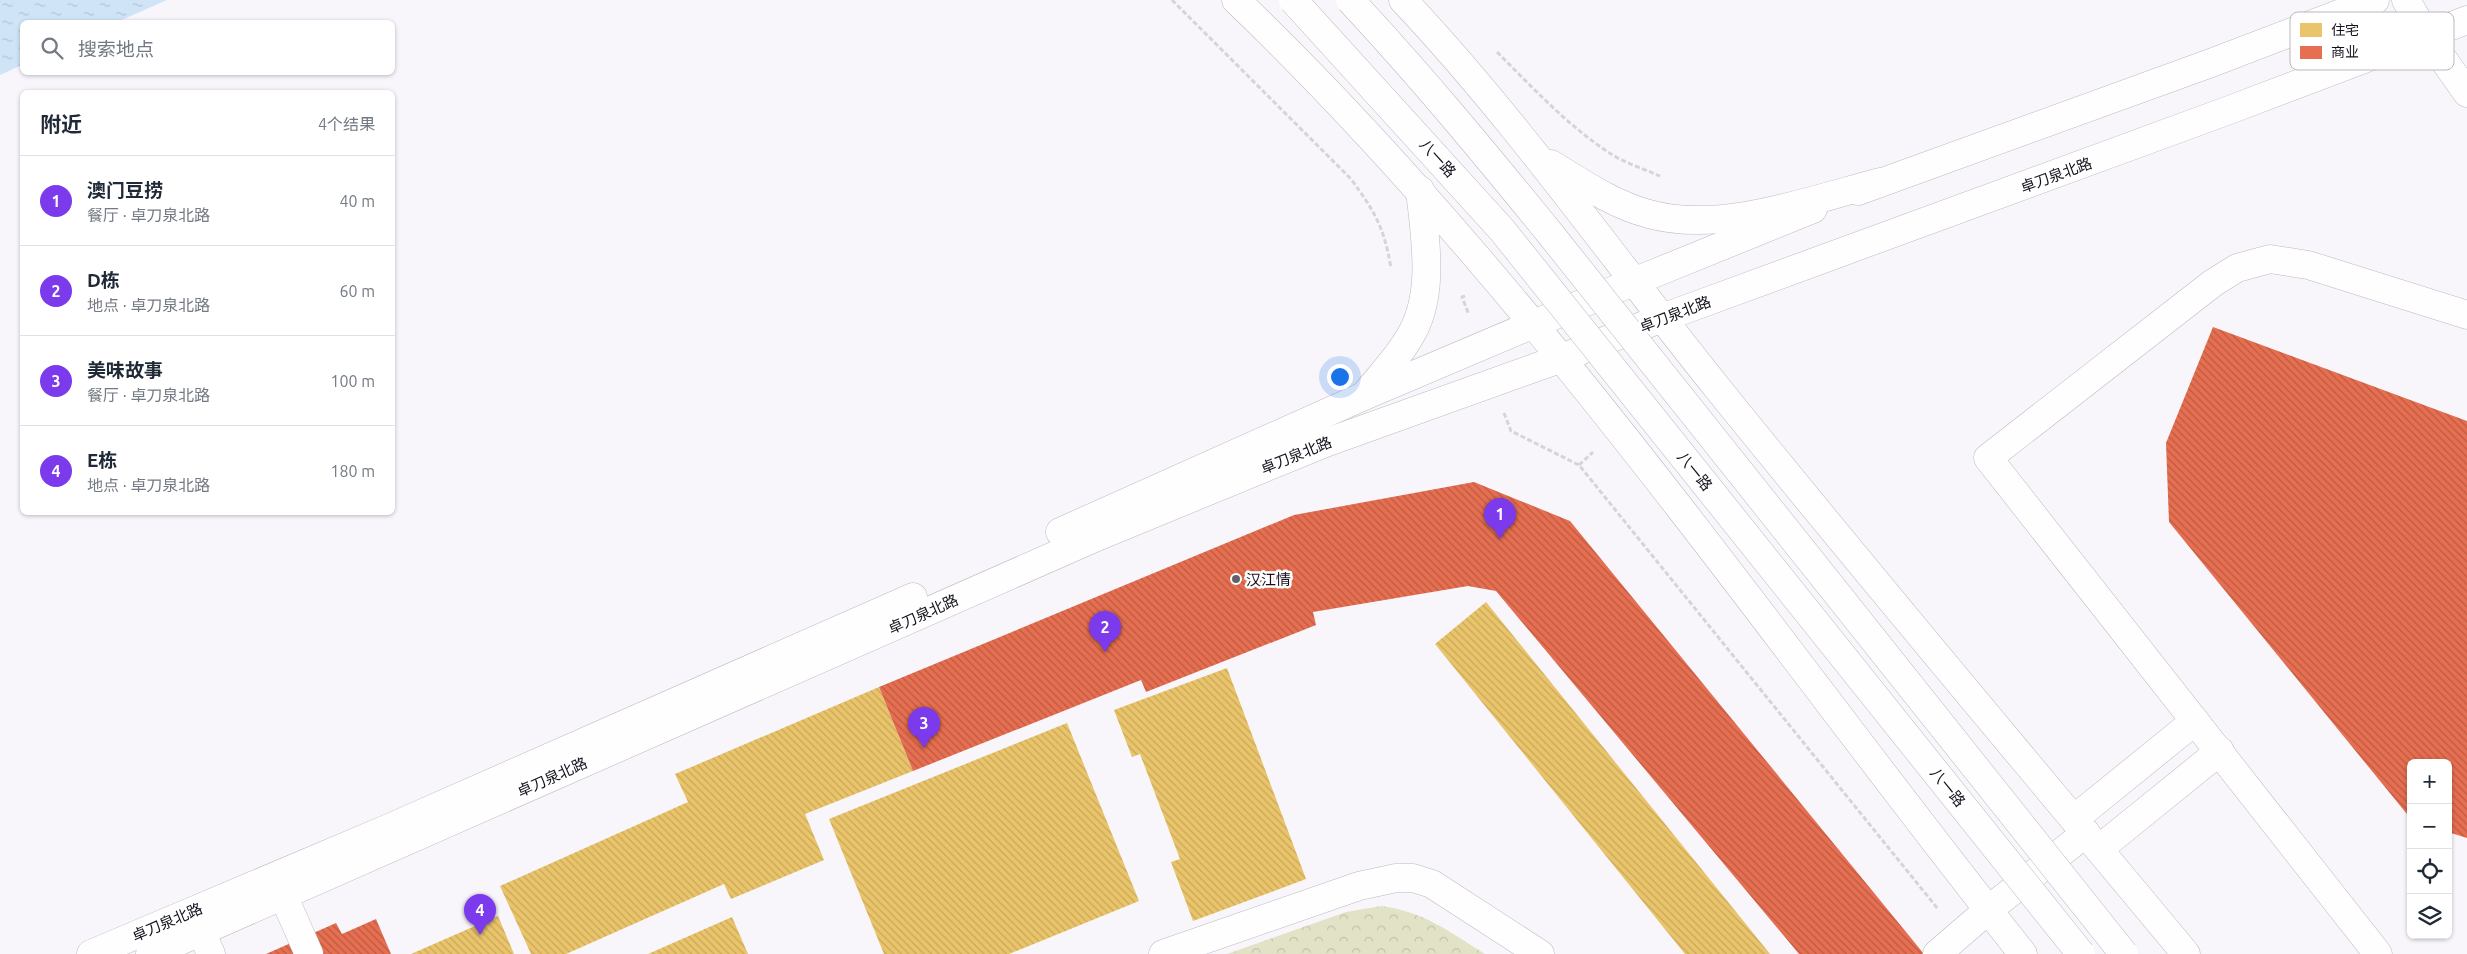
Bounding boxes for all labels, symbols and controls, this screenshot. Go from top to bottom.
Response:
legend [2290,12,2454,70]
search box [20,20,395,75]
text: 住宅 [2331,22,2359,38]
icon: search [38,34,66,62]
text: 搜索地点 [78,38,154,60]
text: 商业 [2331,44,2359,60]
text: 附近 [40,112,82,136]
text: 4个结果 [318,115,375,133]
street label: 八一路 [1417,136,1459,180]
street label: 卓刀泉北路 [2018,154,2094,196]
text: 澳门豆捞 [87,179,163,201]
text: 1 [51,192,61,210]
text: 40 m [339,192,375,210]
text: 餐厅 · 卓刀泉北路 [87,206,210,224]
text: D栋 [87,269,120,291]
text: 2 [51,282,61,300]
text: 60 m [339,282,375,300]
street label: 卓刀泉北路 [1637,293,1713,335]
text: 地点 · 卓刀泉北路 [87,296,210,314]
text: 美味故事 [87,359,163,381]
your location [1327,364,1353,390]
text: 3 [51,372,61,390]
text: 100 m [330,372,375,390]
text: 餐厅 · 卓刀泉北路 [87,386,210,404]
street label: 卓刀泉北路 [1258,433,1334,477]
street label: 八一路 [1674,448,1716,494]
text: E栋 [87,449,117,471]
text: 4 [51,462,61,480]
text: 180 m [330,462,375,480]
text: 地点 · 卓刀泉北路 [87,476,210,494]
pin: 1 [1484,498,1516,539]
place label: 汉江情 [1246,571,1291,588]
marker: 汉江情 [1230,573,1242,585]
street label: 卓刀泉北路 [885,591,961,637]
pin: 2 [1089,611,1121,652]
pin: 3 [908,707,940,748]
street label: 卓刀泉北路 [514,754,590,800]
map controls [2407,759,2452,939]
button: + [2407,759,2452,804]
street label: 八一路 [1927,764,1969,810]
button: − [2407,804,2452,849]
button: locate [2407,849,2452,894]
pin: 4 [464,894,496,935]
button: layers [2407,894,2452,939]
street label: 卓刀泉北路 [129,900,205,944]

